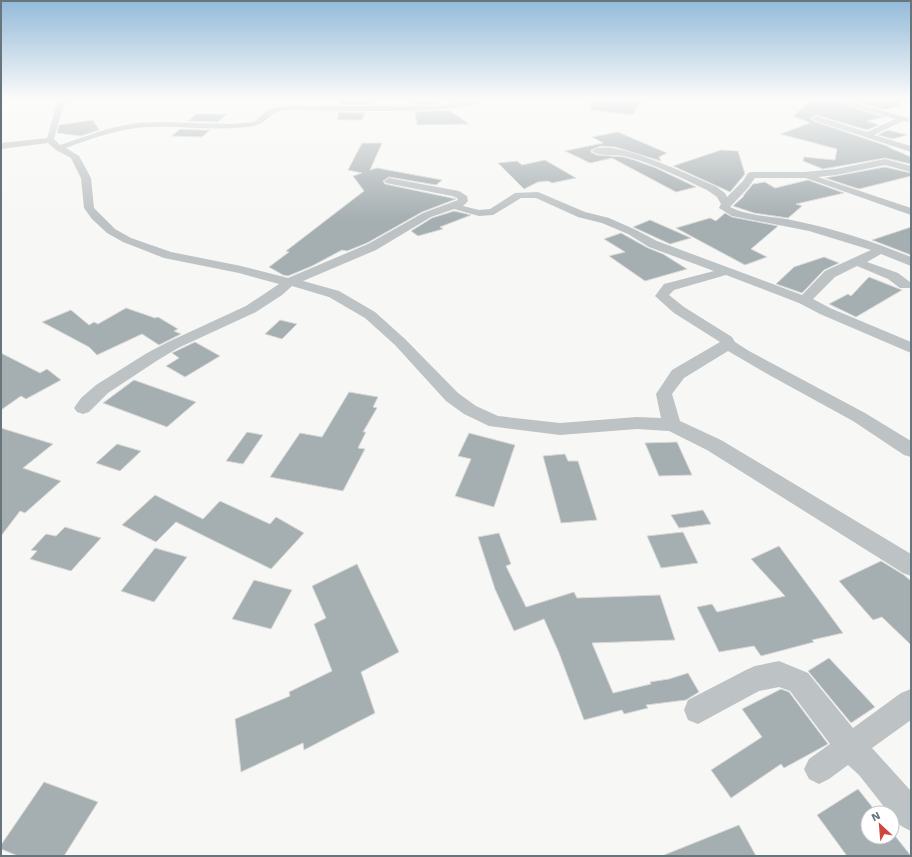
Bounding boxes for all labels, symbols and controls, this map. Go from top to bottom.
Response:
north arrow [860,805,900,845]
text: N [869,809,882,824]

